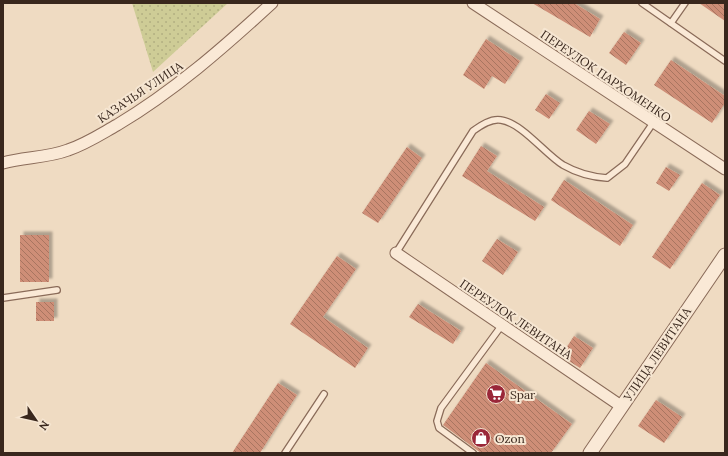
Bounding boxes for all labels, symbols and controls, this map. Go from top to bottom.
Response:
street label: ПЕРЕУЛОК ПАРХОМЕНКО [538,27,674,125]
street label: КАЗАЧЬЯ УЛИЦА [95,58,186,126]
street label: ПЕРЕУЛОК ЛЕВИТАНА [457,276,575,362]
street label: УЛИЦА ЛЕВИТАНА [620,304,694,404]
supermarket icon: Spar [485,383,507,405]
place label: Spar [510,387,536,402]
north arrow [16,400,56,440]
text: N [36,418,52,433]
shop icon: Ozon [470,427,492,449]
place label: Ozon [495,431,525,446]

